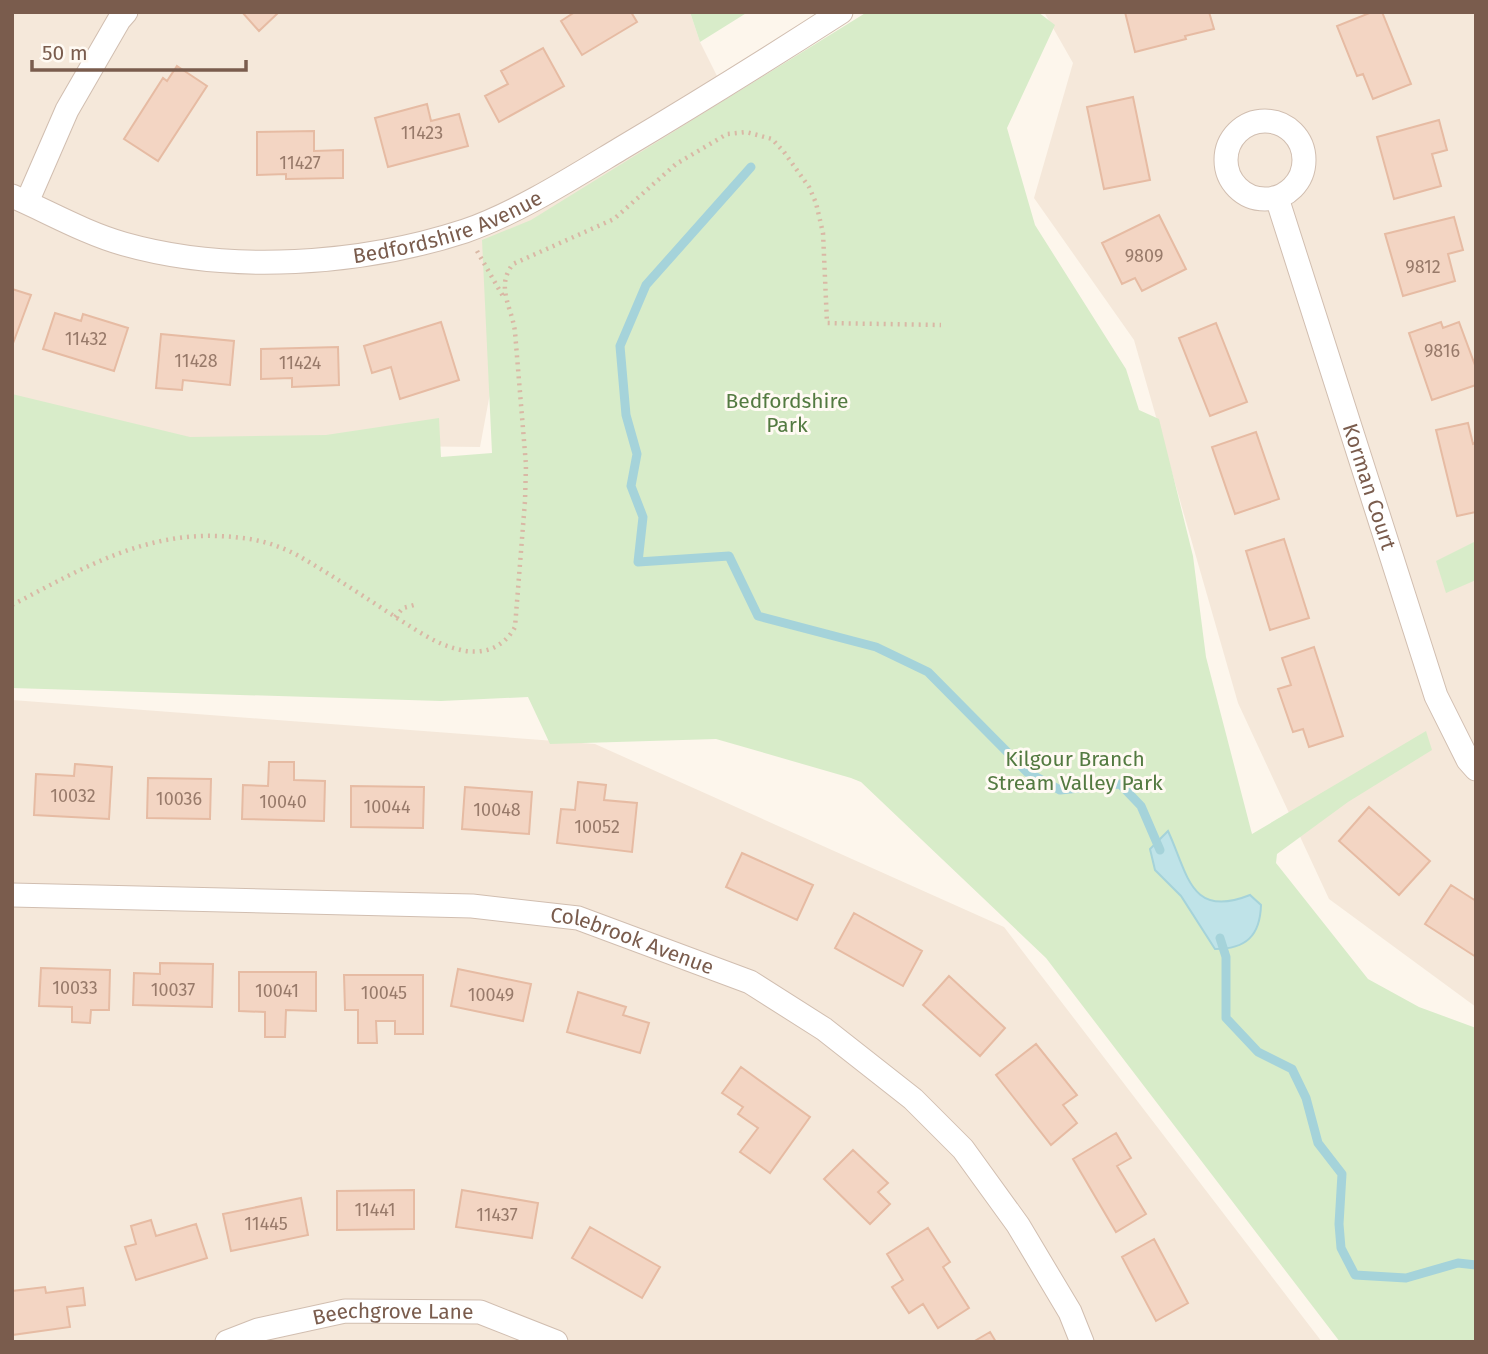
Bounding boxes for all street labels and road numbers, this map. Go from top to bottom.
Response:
street label: Bedfordshire Avenue [351,185,547,269]
street label: Korman Court [1337,420,1402,554]
street label: Colebrook Avenue [549,902,718,980]
street label: Beechgrove Lane [310,1298,473,1331]

